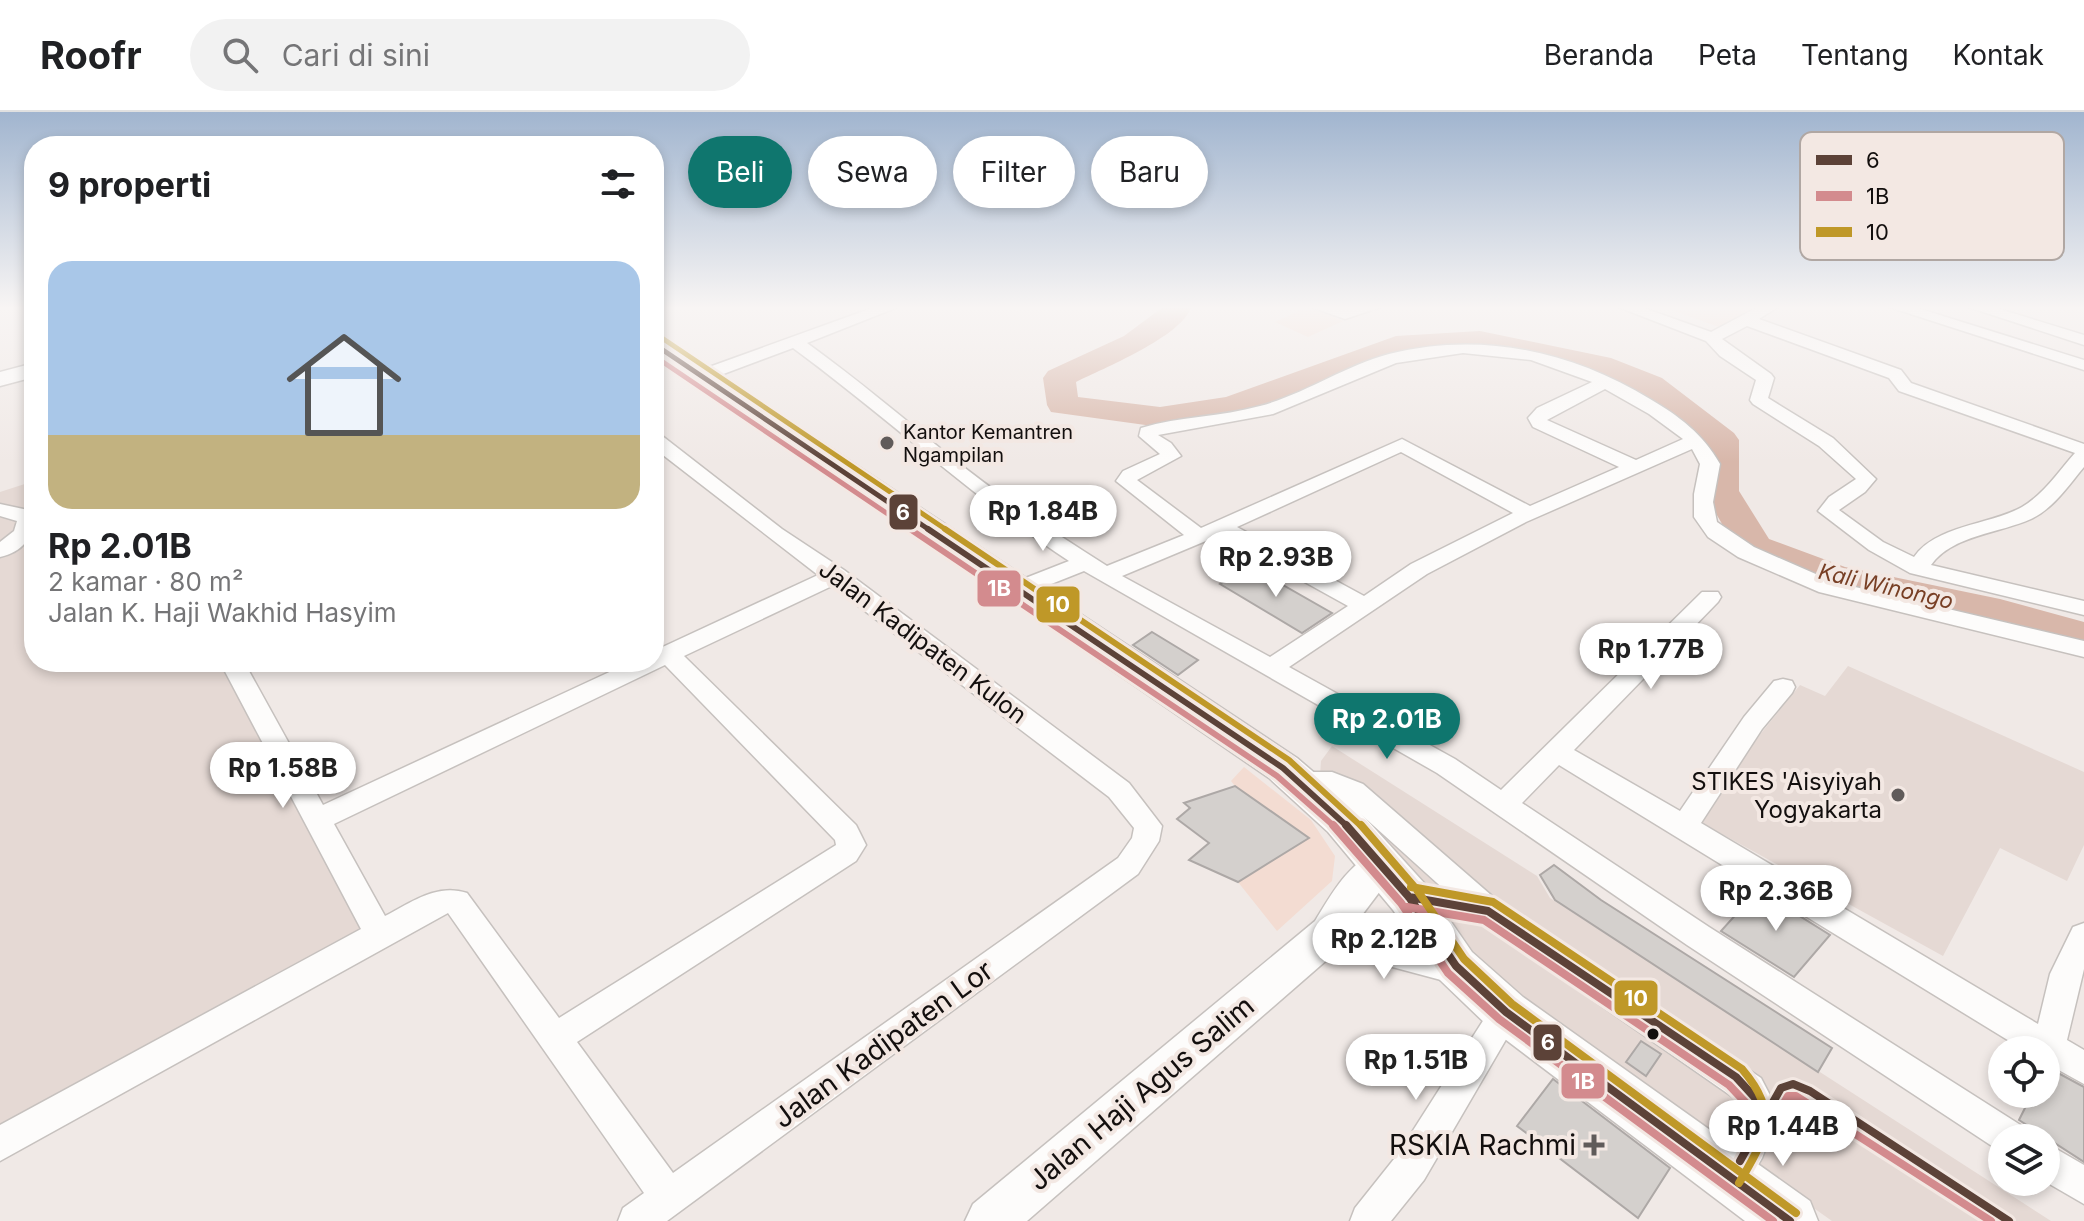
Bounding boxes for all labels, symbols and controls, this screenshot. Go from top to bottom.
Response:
search box [190,19,750,91]
text: Roofr [40,32,142,78]
icon: search [218,33,262,77]
text: Cari di sini [282,37,430,73]
text: Beranda [1544,38,1654,72]
text: Peta [1698,38,1757,72]
text: Tentang [1801,38,1909,72]
text: Kontak [1953,38,2044,72]
legend [1800,132,2064,260]
chip: Beli [688,136,792,208]
chip: Sewa [808,136,937,208]
chip: Filter [953,136,1075,208]
chip: Baru [1091,136,1208,208]
text: 6 [1866,147,1880,173]
icon: filters [596,162,640,206]
text: 9 properti [48,164,211,205]
text: 1B [1866,183,1889,209]
text: 10 [1866,219,1889,245]
icon: home [272,313,416,457]
place label: Kantor Kemantren Ngampilan [903,420,1073,467]
marker: Kantor Kemantren Ngampilan [878,434,896,452]
pin: Rp 1.84B [960,485,1126,553]
line badge: 6 [888,493,919,531]
text: Rp 1.84B [988,495,1098,526]
text: 6 [896,499,910,525]
text: Rp 2.01B [48,525,192,566]
pin: Rp 2.93B [1193,531,1359,599]
text: Rp 2.93B [1218,541,1334,572]
street label: Jalan Kadipaten Kulon [814,554,1032,730]
water label: Kali Winongo [1816,558,1956,614]
text: 2 kamar · 80 m² [48,566,243,597]
line badge: 1B [976,569,1022,608]
text: 1B [987,575,1011,601]
line badge: 10 [1035,585,1081,624]
text: 10 [1046,591,1070,617]
text: Jalan K. Haji Wakhid Hasyim [48,597,397,628]
pin: Rp 1.77B [1568,623,1734,691]
text: Rp 1.77B [1598,633,1704,664]
pin: Rp 2.01B [1304,693,1470,761]
text: Rp 2.01B [1332,703,1442,734]
pin: Rp 1.58B [200,742,366,810]
text: Rp 1.58B [228,752,338,783]
place label: STIKES 'Aisyiyah Yogyakarta [1691,767,1882,824]
marker: STIKES 'Aisyiyah Yogyakarta [1889,786,1907,804]
pin: Rp 2.36B [1693,865,1859,933]
text: Rp 2.36B [1719,875,1833,906]
pin: Rp 2.12B [1301,913,1467,981]
text: Rp 2.12B [1330,923,1438,954]
street label: Jalan Kadipaten Lor [767,953,999,1135]
line badge: 10 [1613,979,1659,1017]
text: 10 [1624,985,1648,1011]
street label: Jalan Haji Agus Salim [1021,989,1261,1197]
line badge: 6 [1532,1023,1563,1062]
unlabelled marker [1645,1026,1661,1042]
text: 6 [1541,1029,1555,1055]
pin: Rp 1.51B [1333,1034,1499,1102]
map controls [1988,1036,2060,1196]
button: locate [1988,1036,2060,1108]
text: Rp 1.51B [1364,1044,1468,1075]
line badge: 1B [1560,1062,1606,1100]
text: 1B [1571,1068,1595,1094]
pin: Rp 1.44B [1700,1100,1866,1168]
text: Rp 1.44B [1727,1110,1839,1141]
button: layers [1988,1124,2060,1196]
place label: RSKIA Rachmi [1389,1128,1576,1162]
marker: RSKIA Rachmi [1583,1134,1605,1156]

